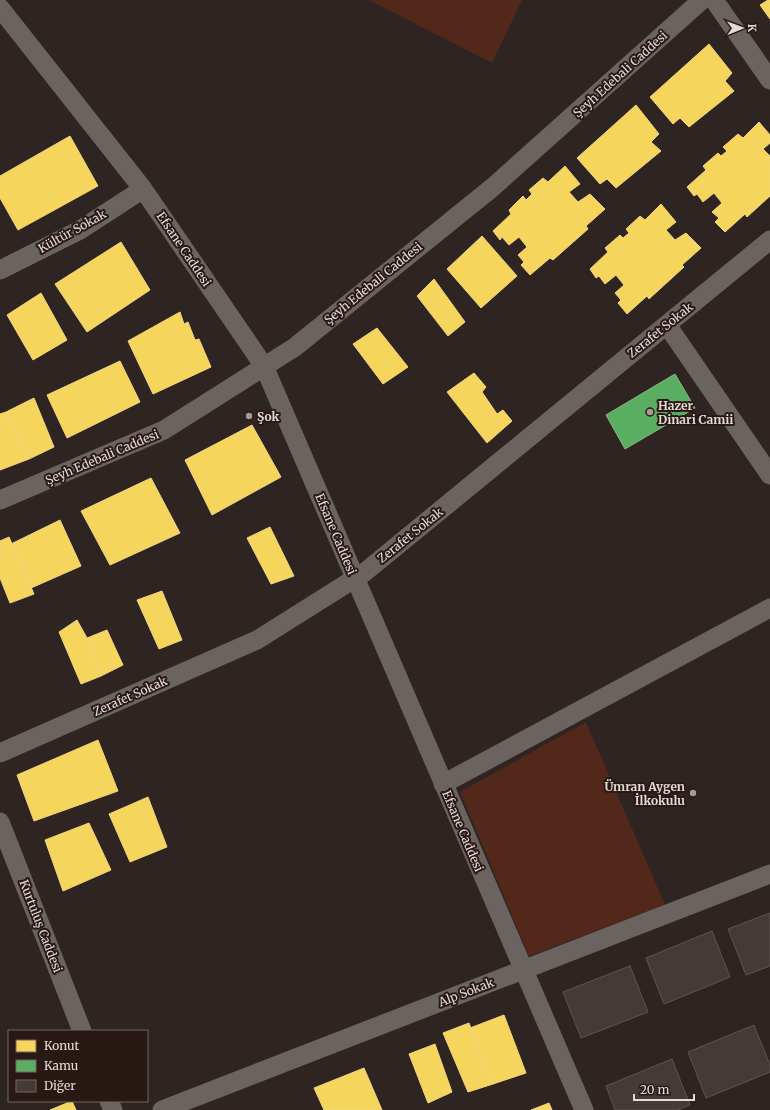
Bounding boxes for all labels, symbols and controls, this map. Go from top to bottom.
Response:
north arrow [722,8,762,48]
text: K [745,24,759,33]
street label: Şeyh Edebali Caddesi [570,28,670,120]
street label: Kültür Sokak [35,206,109,256]
street label: Efsane Caddesi [154,209,215,289]
street label: Şeyh Edebali Caddesi [321,239,425,327]
street label: Zerafet Sokak [624,299,696,361]
place label: Hazer Dinari Camii [658,398,733,427]
marker: Hazer Dinari Camii [645,407,655,417]
place label: Şok [257,409,279,424]
marker: Şok [244,411,254,421]
street label: Şeyh Edebali Caddesi [43,426,161,488]
street label: Efsane Caddesi [312,491,360,577]
street label: Zerafet Sokak [374,504,446,566]
street label: Zerafet Sokak [91,673,170,719]
place label: Ümran Aygen İlkokulu [604,779,685,808]
street label: Efsane Caddesi [439,788,487,874]
marker: Ümran Aygen İlkokulu [688,788,698,798]
street label: Kurtuluş Caddesi [16,877,66,975]
street label: Alp Sokak [435,974,496,1010]
legend [8,1030,148,1102]
text: Konut [44,1038,79,1053]
text: Kamu [44,1058,79,1073]
scale bar [634,1076,694,1102]
text: Diğer [44,1078,76,1093]
text: 20 m [640,1082,669,1097]

